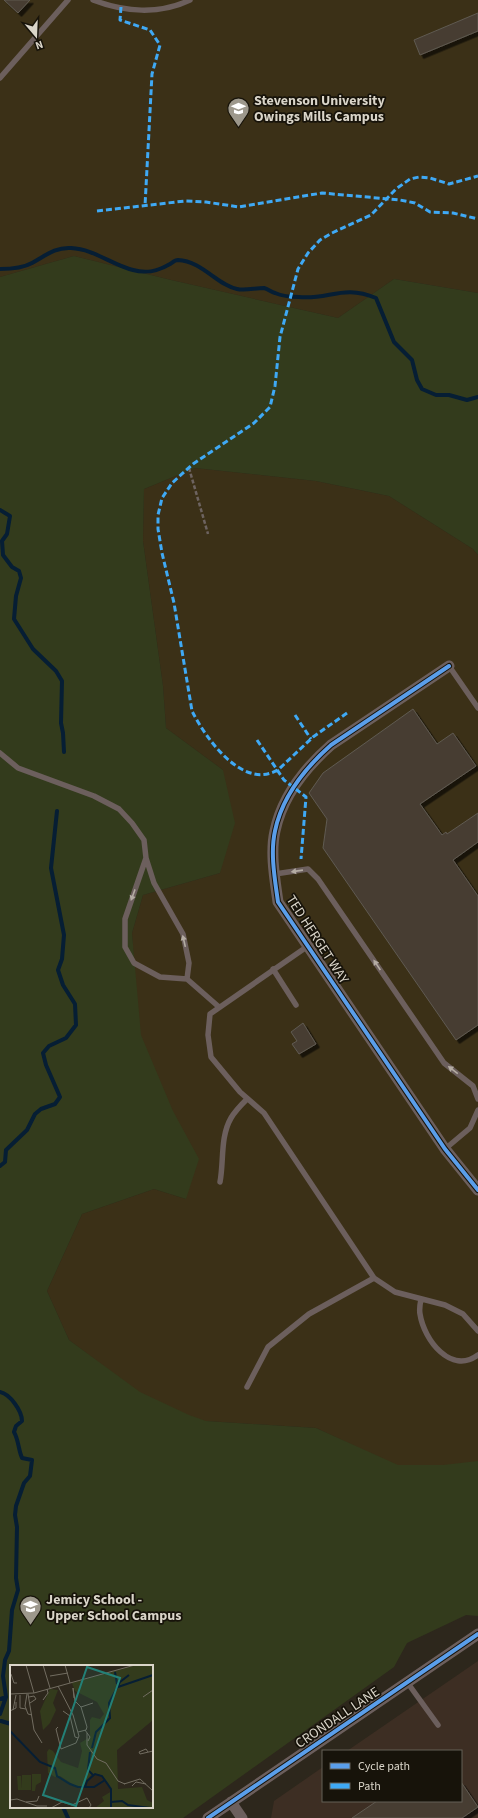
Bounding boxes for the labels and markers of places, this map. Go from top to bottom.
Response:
place label: Stevenson University Owings Mills Campus [254,91,385,127]
school or university icon: Stevenson University Owings Mills Campus [226,95,252,128]
place label: Jemicy School - Upper School Campus [46,1590,181,1626]
school or university icon: Jemicy School - Upper School Campus [17,1594,43,1627]

